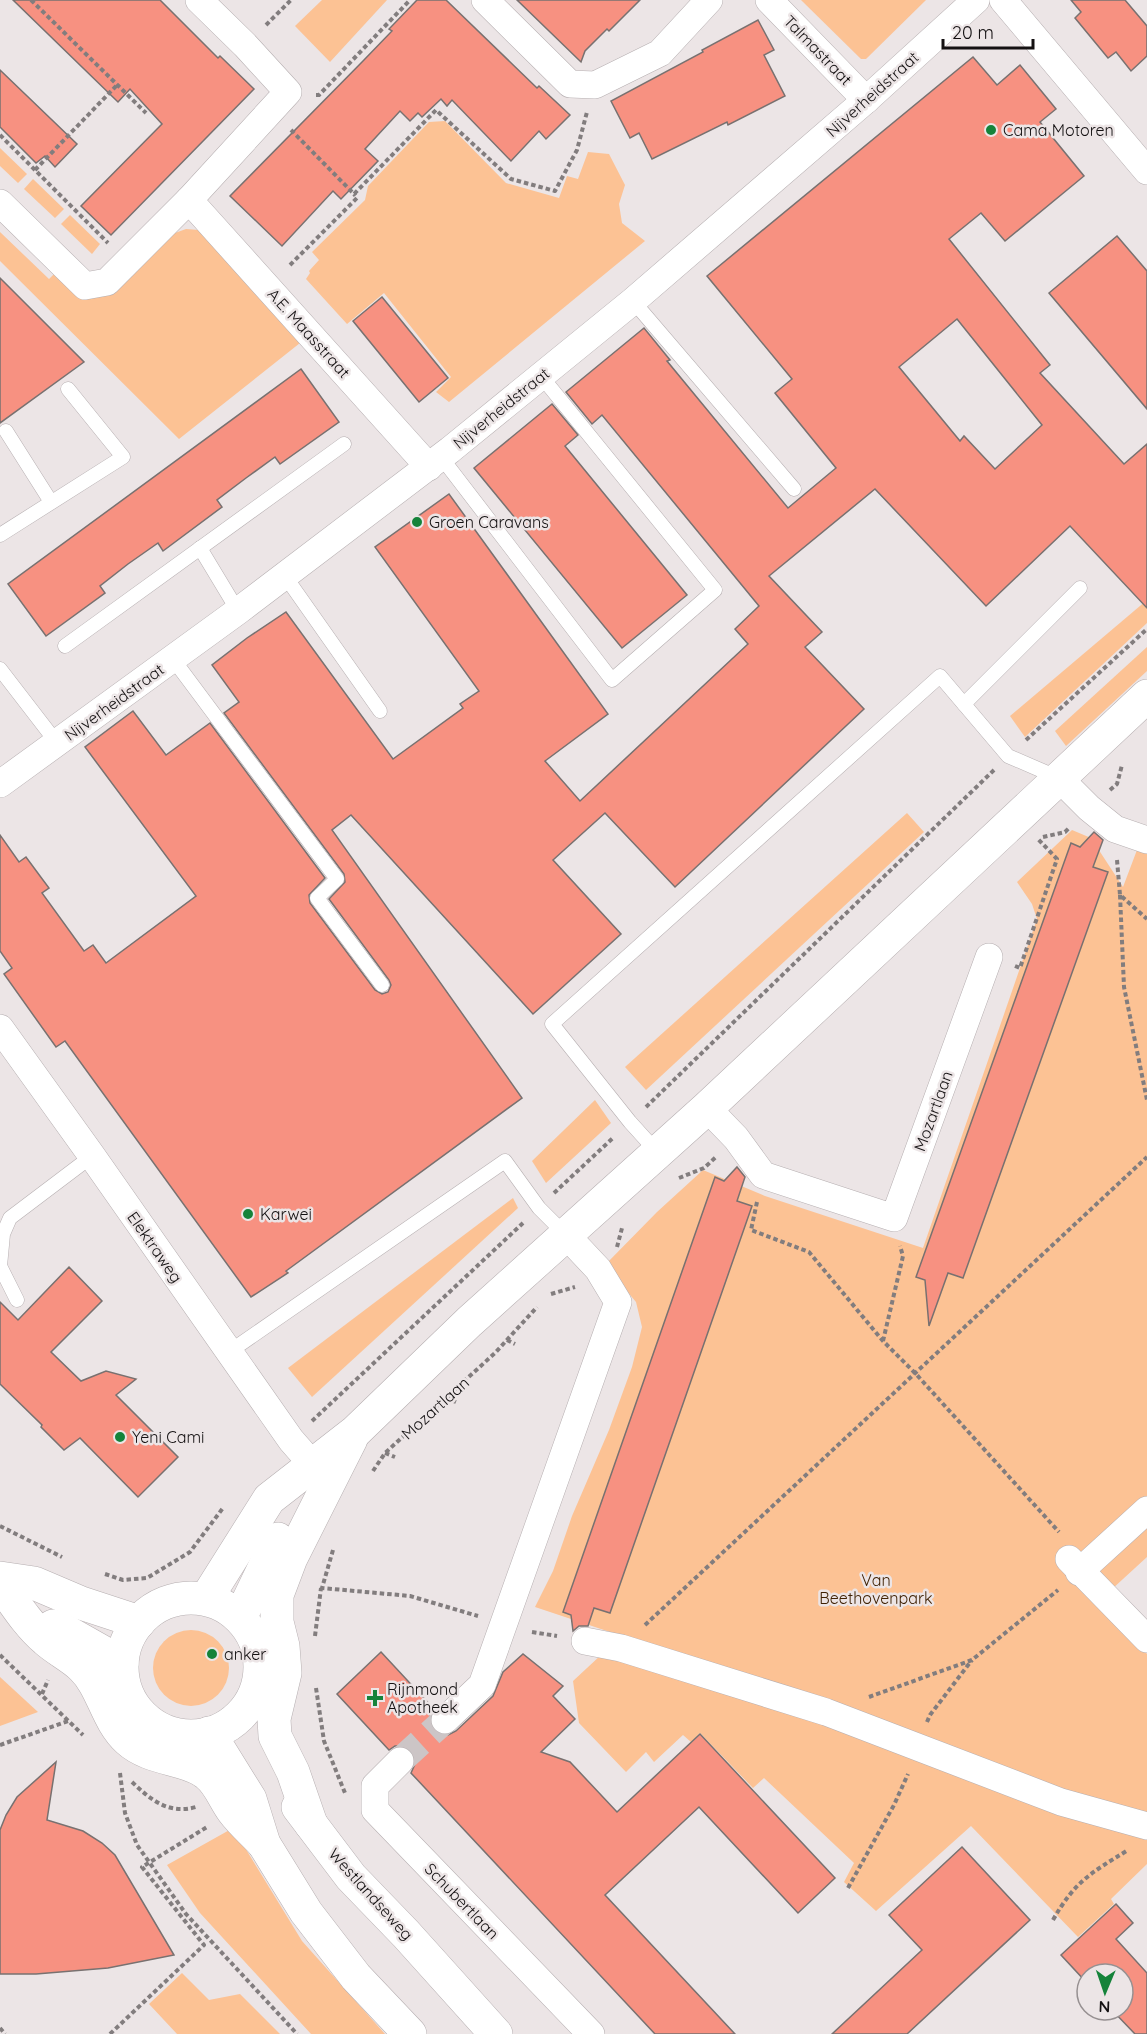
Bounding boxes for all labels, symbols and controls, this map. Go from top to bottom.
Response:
street label: Talmastraat [780,11,856,89]
scale bar [943,12,1033,50]
text: 20 m [952,21,994,44]
street label: Nijverheidstraat [821,47,923,141]
place label: Cama Motoren [1003,120,1114,140]
marker: Cama Motoren [984,123,998,137]
street label: A.E. Maasstraat [264,284,354,382]
street label: Nijverheidstraat [449,363,553,453]
place label: Groen Caravans [429,512,549,532]
marker: Groen Caravans [410,515,424,529]
street label: Nijverheidstraat [60,659,168,745]
street label: Mozartlaan [909,1068,957,1154]
place label: Karwei [260,1204,312,1224]
marker: Karwei [241,1207,255,1221]
street label: Elektraweg [123,1208,187,1286]
street label: Mozartlaan [397,1372,473,1444]
place label: Yeni Cami [132,1427,205,1447]
marker: Yeni Cami [113,1430,127,1444]
park label: Van Beethovenpark [819,1570,933,1608]
place label: anker [224,1644,266,1664]
marker: anker [205,1647,219,1661]
place label: Rijnmond Apotheek [387,1679,458,1717]
marker: Rijnmond Apotheek [368,1691,382,1705]
street label: Westlandseweg [324,1844,418,1944]
street label: Schubertlaan [421,1859,503,1943]
north arrow [1075,1962,1135,2022]
text: N [1098,1997,1111,2017]

